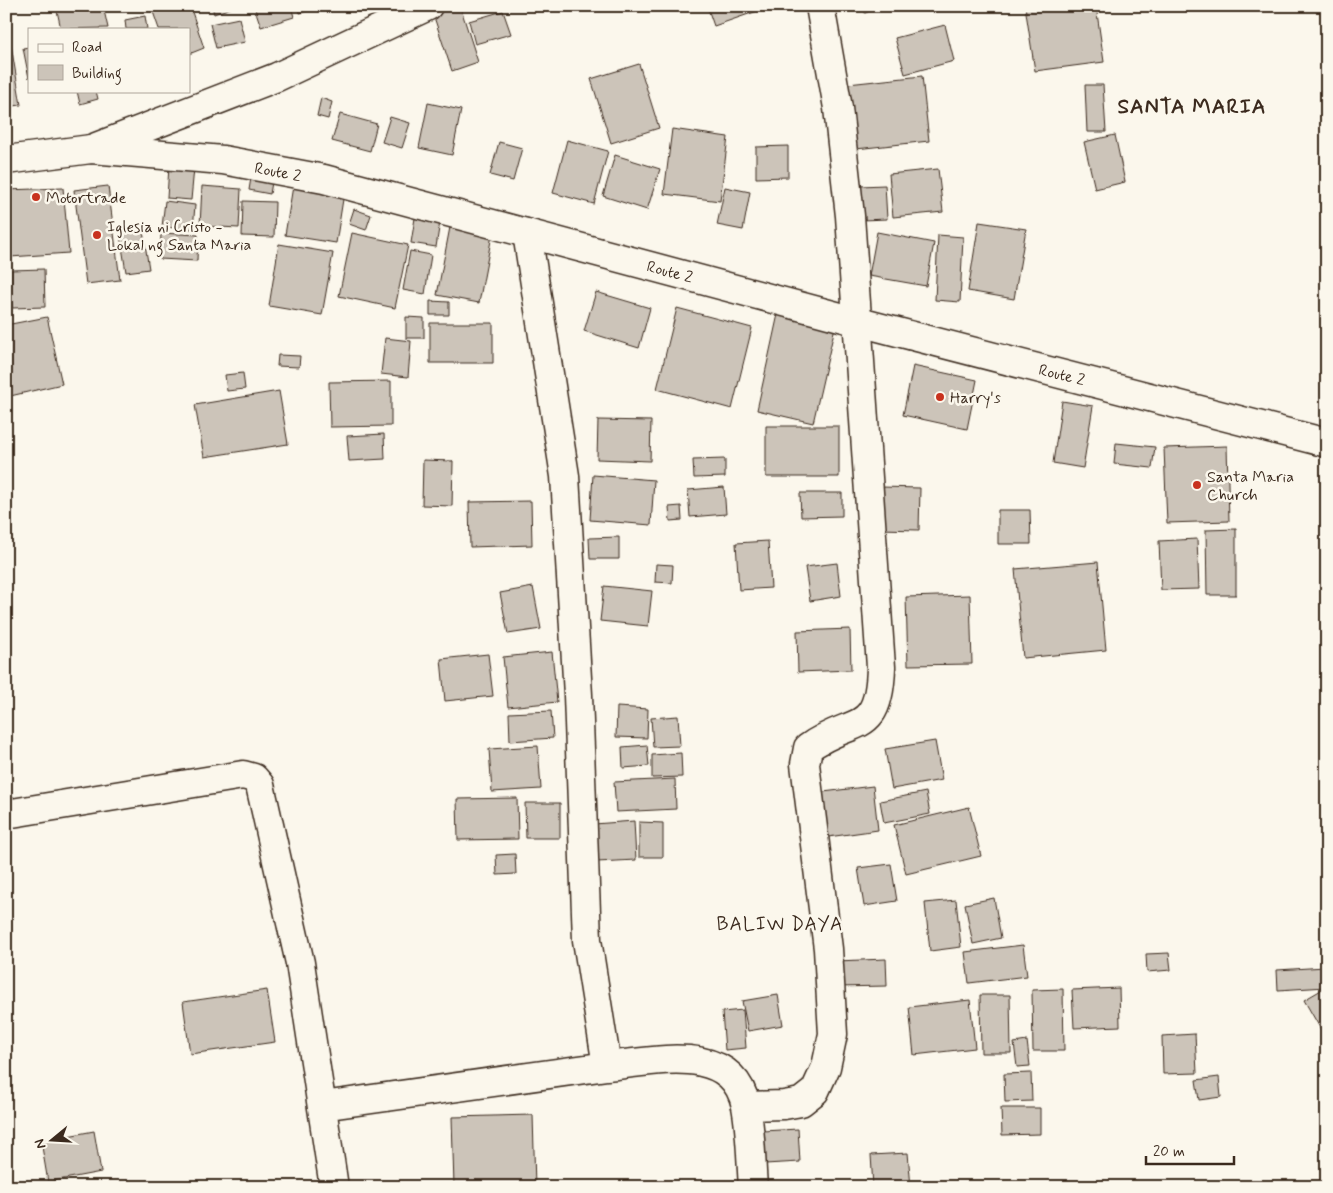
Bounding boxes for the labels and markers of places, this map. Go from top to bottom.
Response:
place label: Motortrade [46,188,126,209]
marker: Motortrade [30,191,42,203]
place label: Iglesia ni Cristo - Lokal ng Santa Maria [107,217,252,257]
marker: Iglesia ni Cristo - Lokal ng Santa Maria [91,229,103,241]
place label: Harry's [950,388,1001,409]
marker: Harry's [934,391,946,403]
place label: Santa Maria Church [1207,467,1294,506]
marker: Santa Maria Church [1191,479,1203,491]

